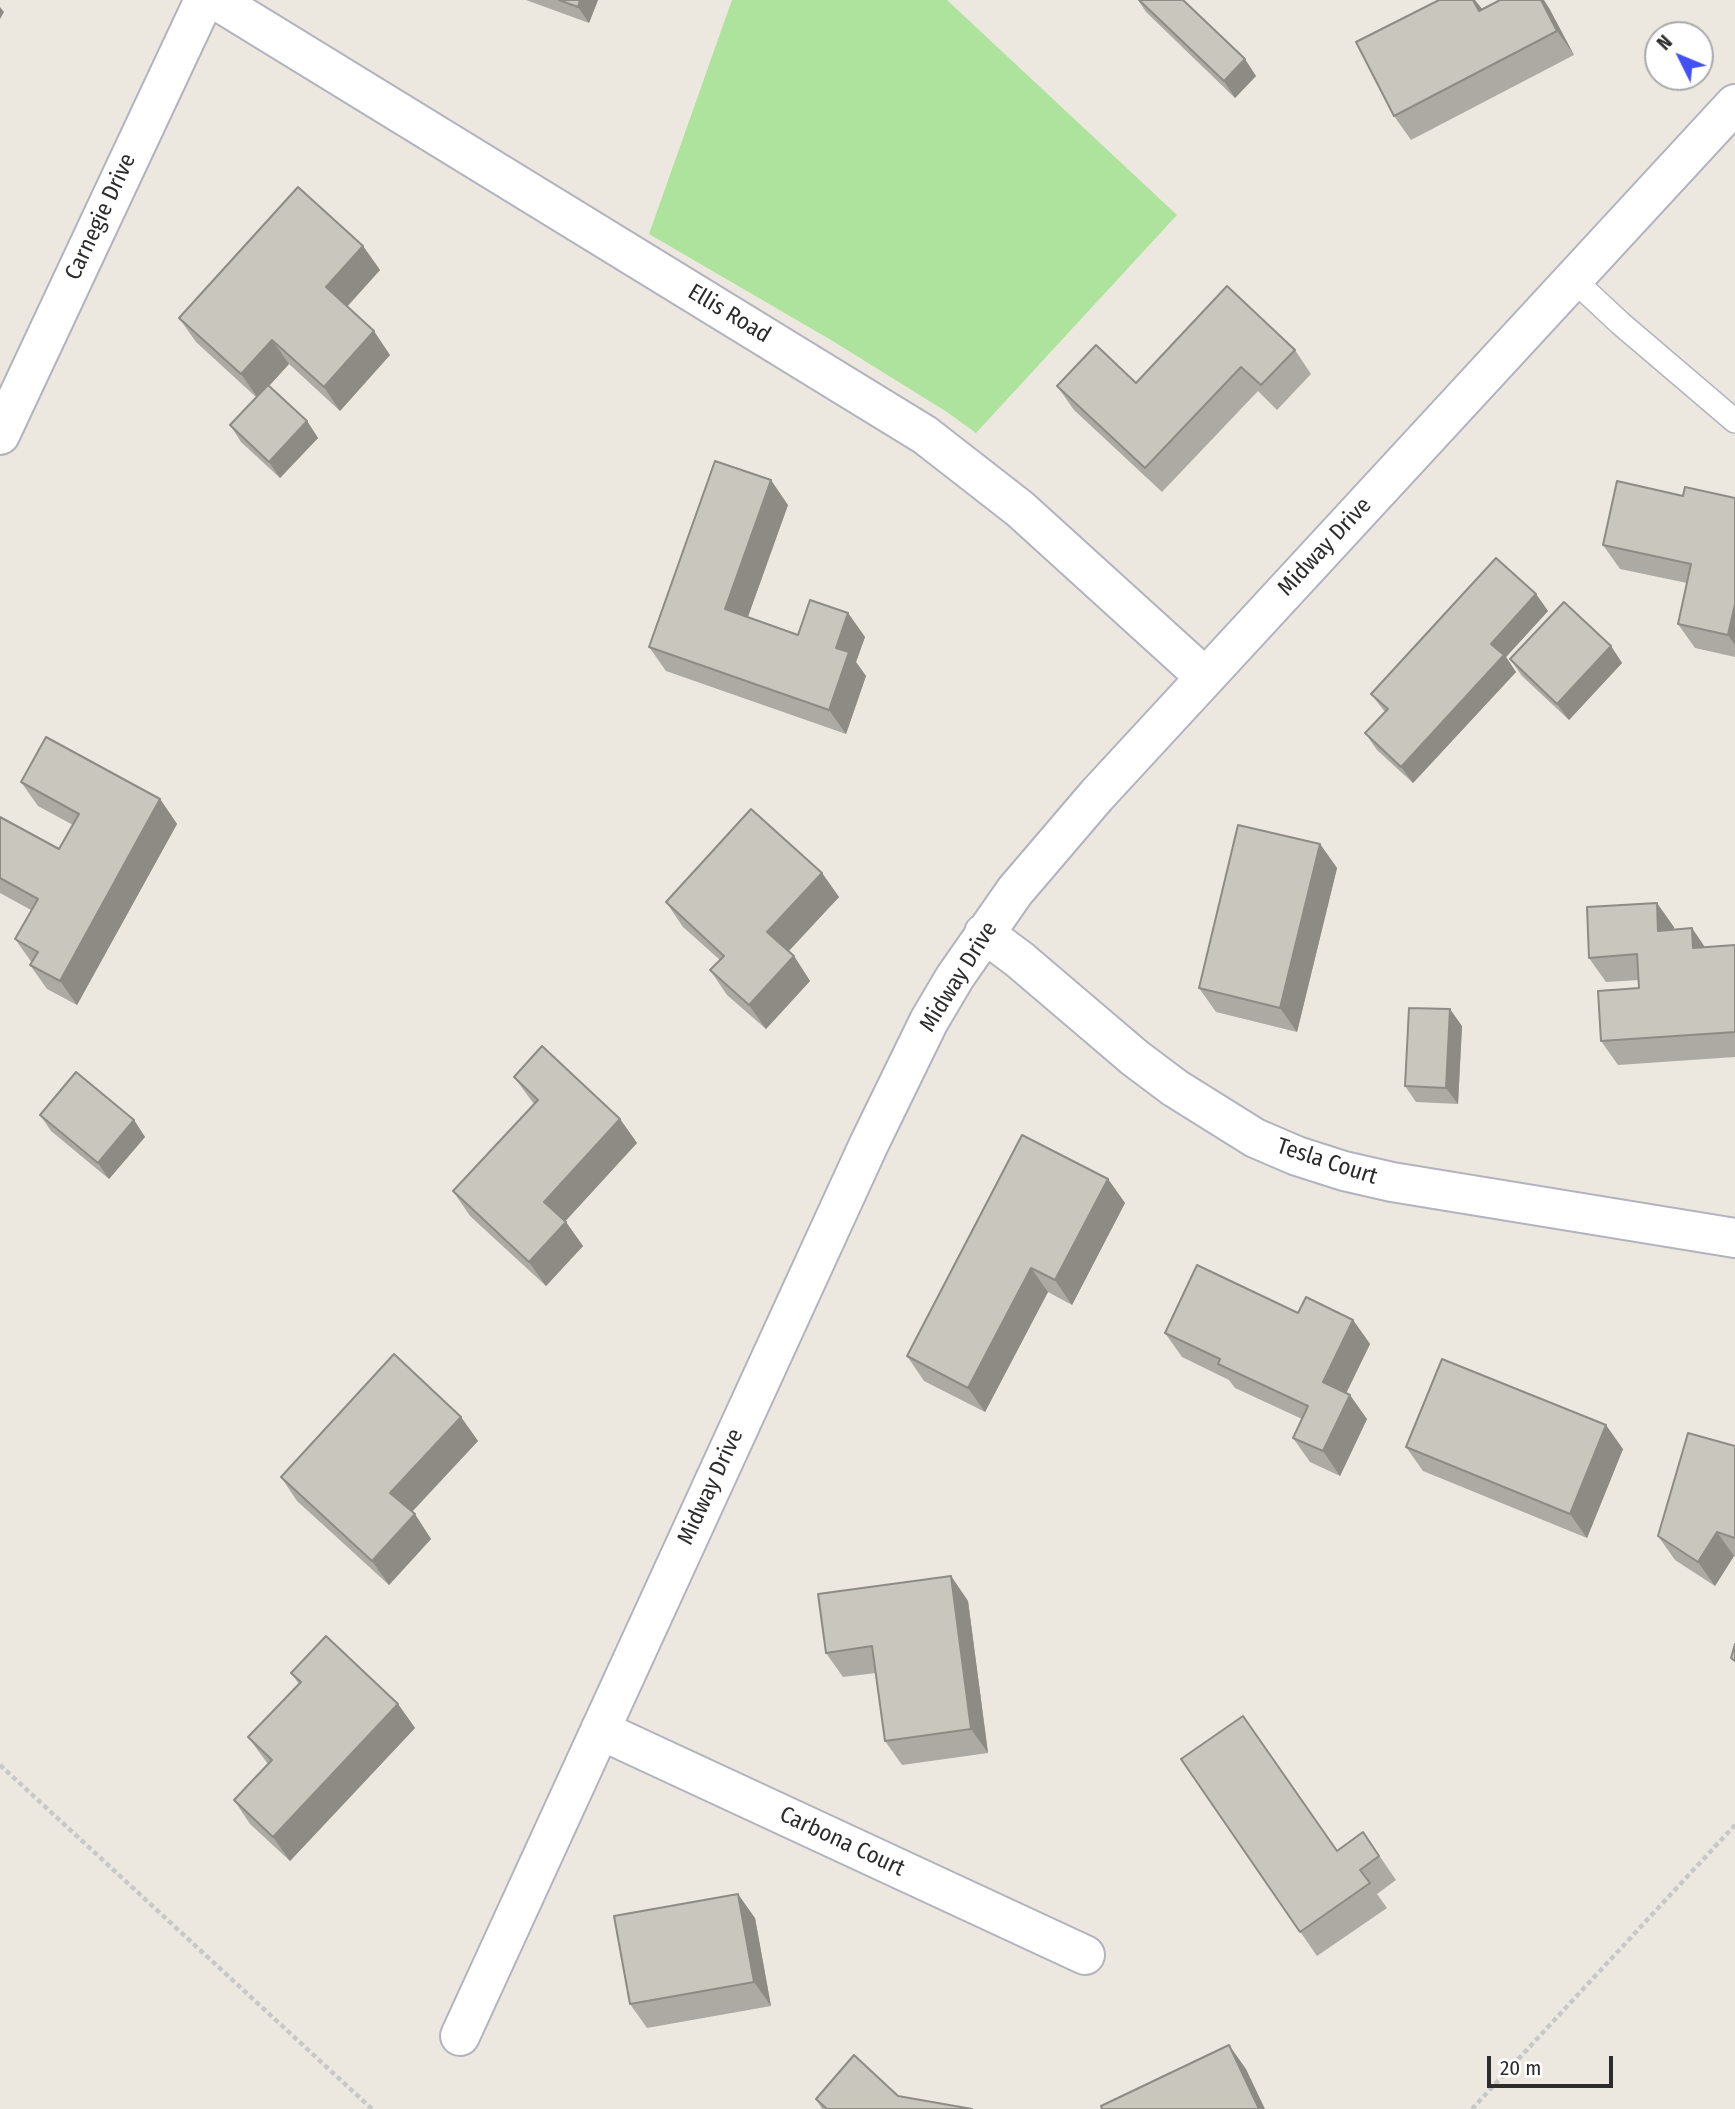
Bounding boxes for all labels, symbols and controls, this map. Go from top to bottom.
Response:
north arrow [1644,21,1714,91]
text: N [1652,31,1677,55]
street label: Carnegie Drive [60,149,142,285]
street label: Ellis Road [683,279,775,349]
street label: Midway Drive [1272,492,1378,602]
street label: Midway Drive [914,917,1004,1037]
street label: Tesla Court [1273,1133,1381,1191]
street label: Midway Drive [672,1425,750,1549]
street label: Carbona Court [775,1801,909,1883]
scale bar [1490,2042,1616,2086]
text: 20 m [1500,2055,1541,2081]

